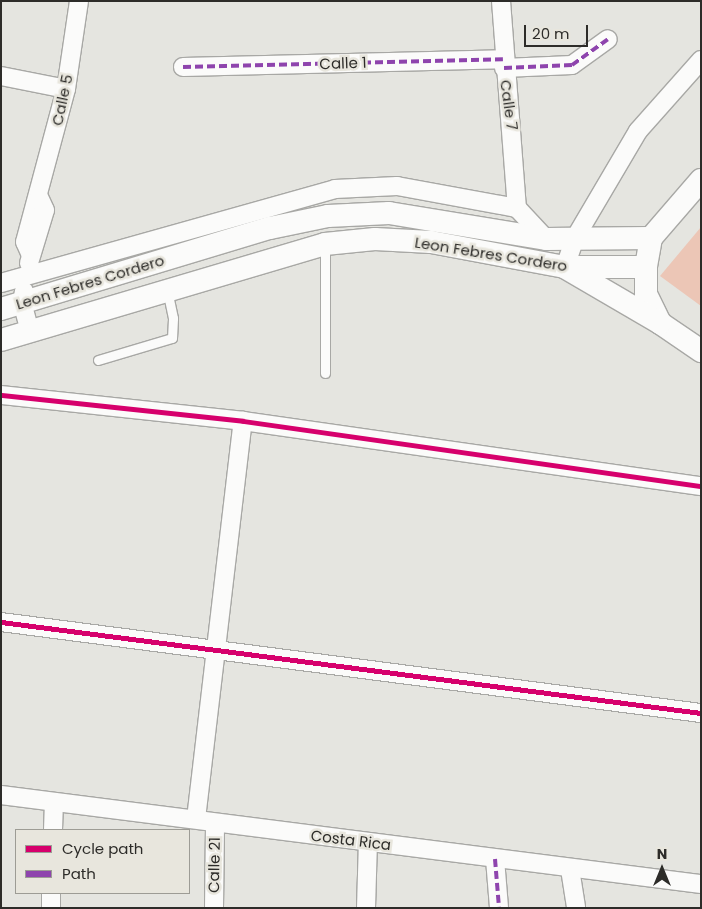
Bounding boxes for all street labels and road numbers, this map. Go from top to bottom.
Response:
street label: Calle 1 [319,53,367,73]
street label: Calle 5 [48,73,76,127]
street label: Calle 7 [497,79,521,131]
street label: Leon Febres Cordero [413,233,569,275]
street label: Leon Febres Cordero [14,251,166,313]
street label: Costa Rica [310,826,392,854]
street label: Calle 21 [205,837,223,893]

